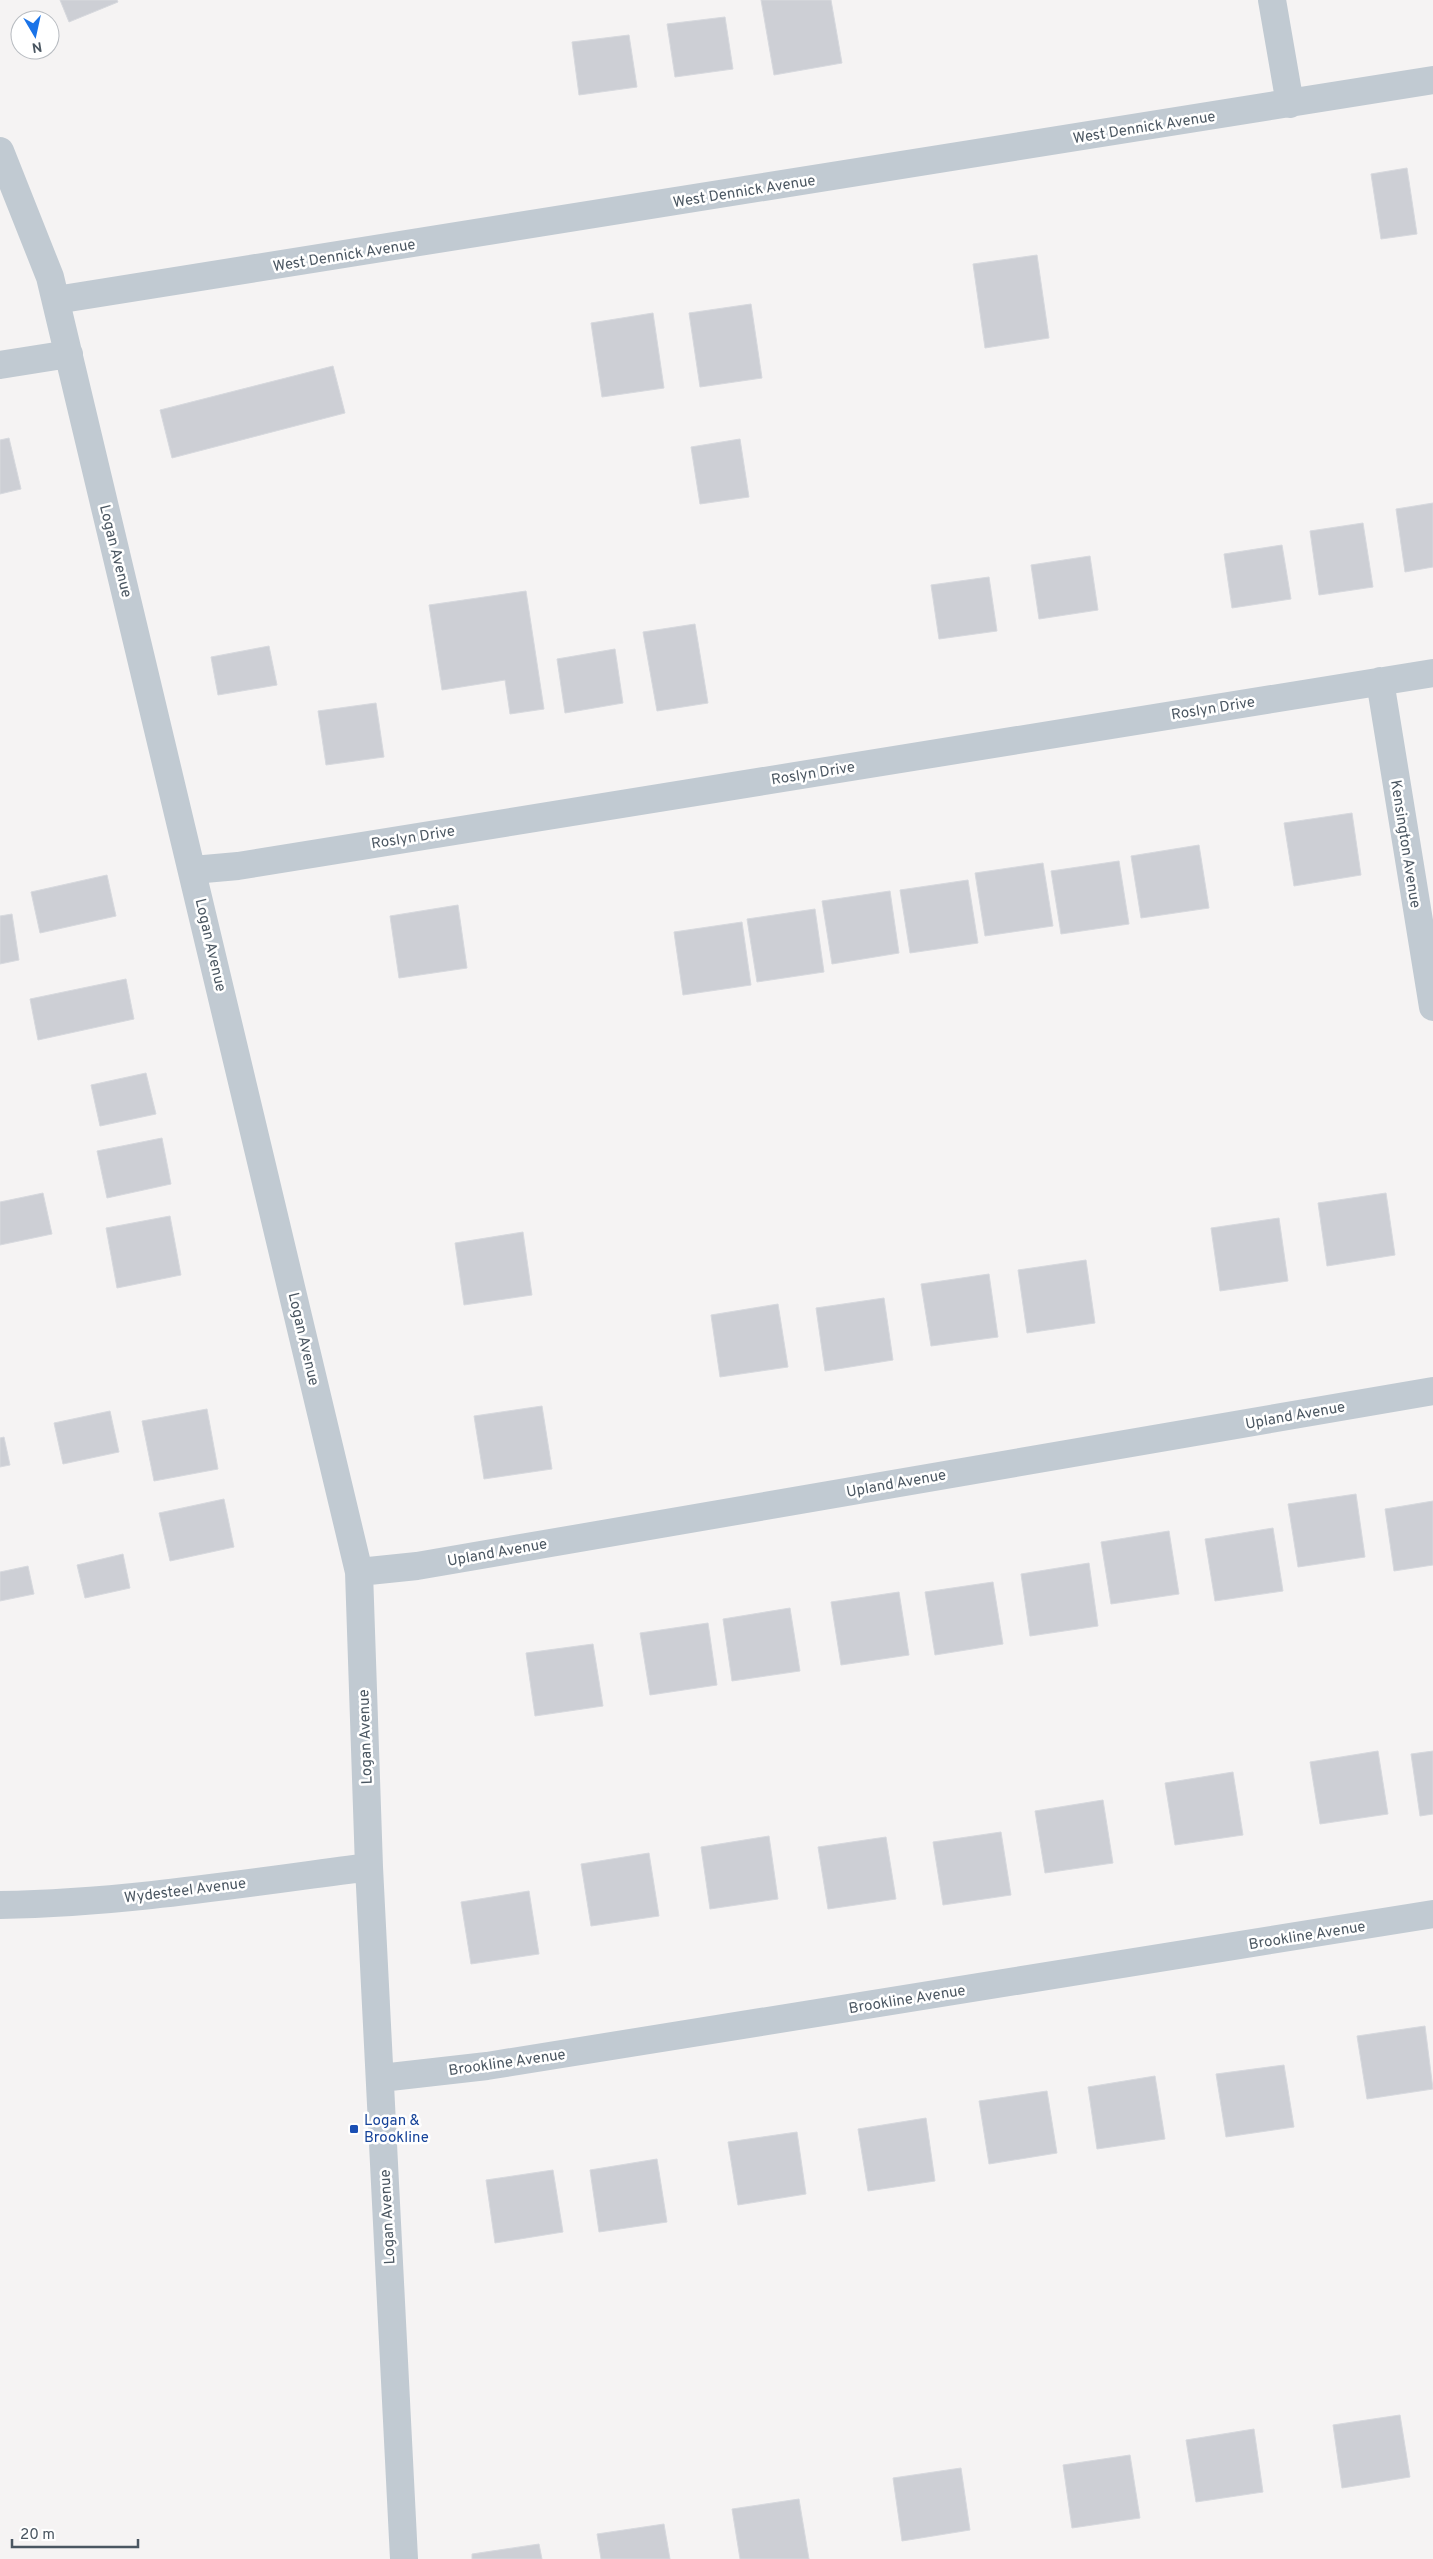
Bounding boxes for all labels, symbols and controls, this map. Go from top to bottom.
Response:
north arrow [10,10,60,60]
text: N [30,37,43,56]
street label: West Dennick Avenue [1072,108,1217,149]
street label: West Dennick Avenue [672,172,817,213]
street label: West Dennick Avenue [272,236,417,277]
street label: Logan Avenue [94,503,135,600]
street label: Roslyn Drive [1170,693,1256,725]
street label: Roslyn Drive [770,758,856,790]
street label: Kensington Avenue [1385,779,1424,910]
street label: Roslyn Drive [370,822,456,854]
street label: Logan Avenue [190,897,229,994]
street label: Logan Avenue [283,1291,322,1388]
street label: Upland Avenue [1244,1398,1347,1435]
street label: Upland Avenue [845,1466,948,1503]
street label: Upland Avenue [446,1535,549,1572]
street label: Logan Avenue [355,1689,378,1785]
street label: Wydesteel Avenue [123,1875,247,1908]
street label: Brookline Avenue [1248,1918,1367,1955]
street label: Brookline Avenue [848,1982,967,2019]
street label: Brookline Avenue [448,2046,567,2081]
place label: Logan & Brookline [364,2112,429,2148]
marker: Logan & Brookline [348,2123,360,2135]
street label: Logan Avenue [377,2169,400,2265]
scale bar [12,2516,139,2548]
text: 20 m [20,2526,55,2545]

